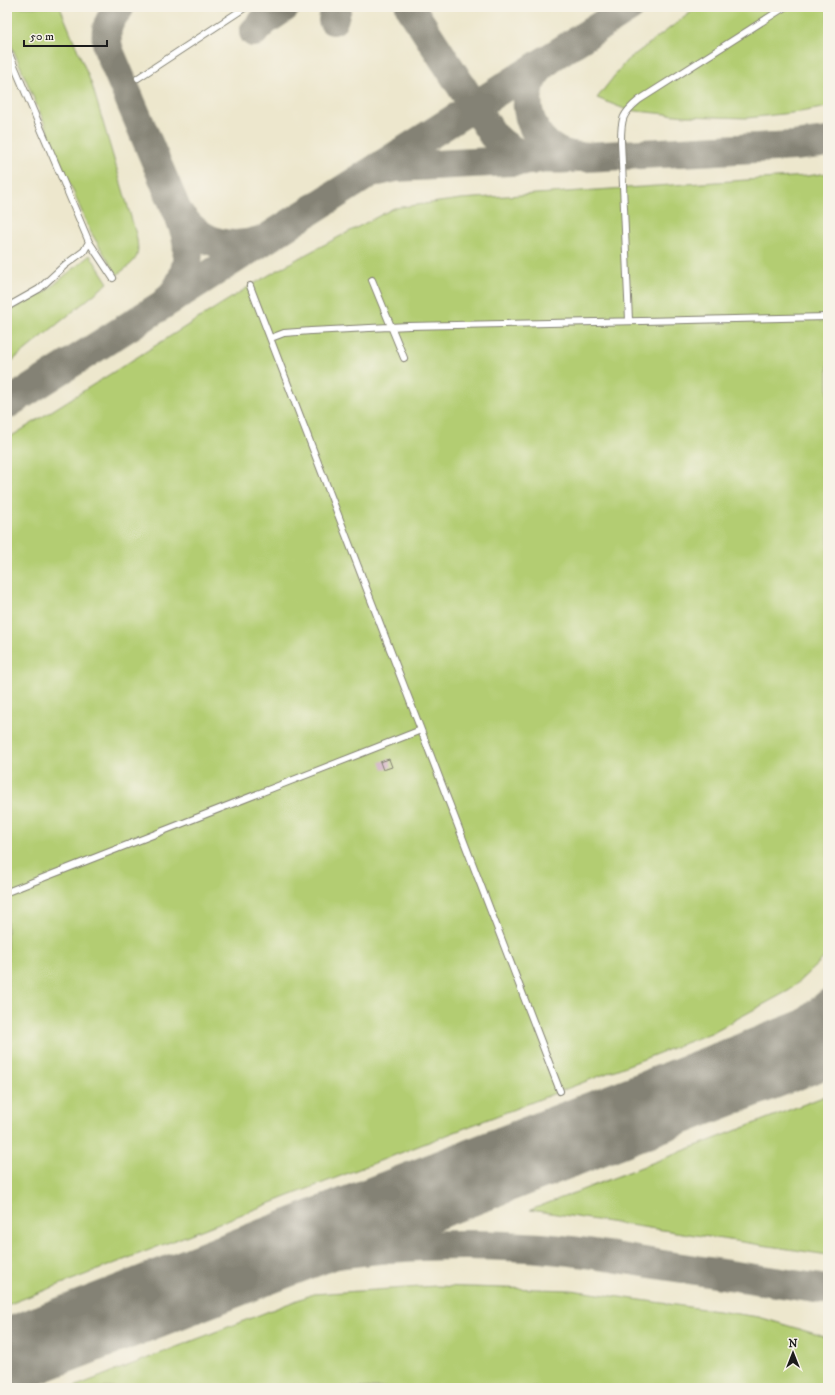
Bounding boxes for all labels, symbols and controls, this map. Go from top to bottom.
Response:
scale bar [24,22,107,48]
text: 50 m [30,29,54,44]
north arrow [773,1333,813,1373]
text: N [788,1337,798,1351]

